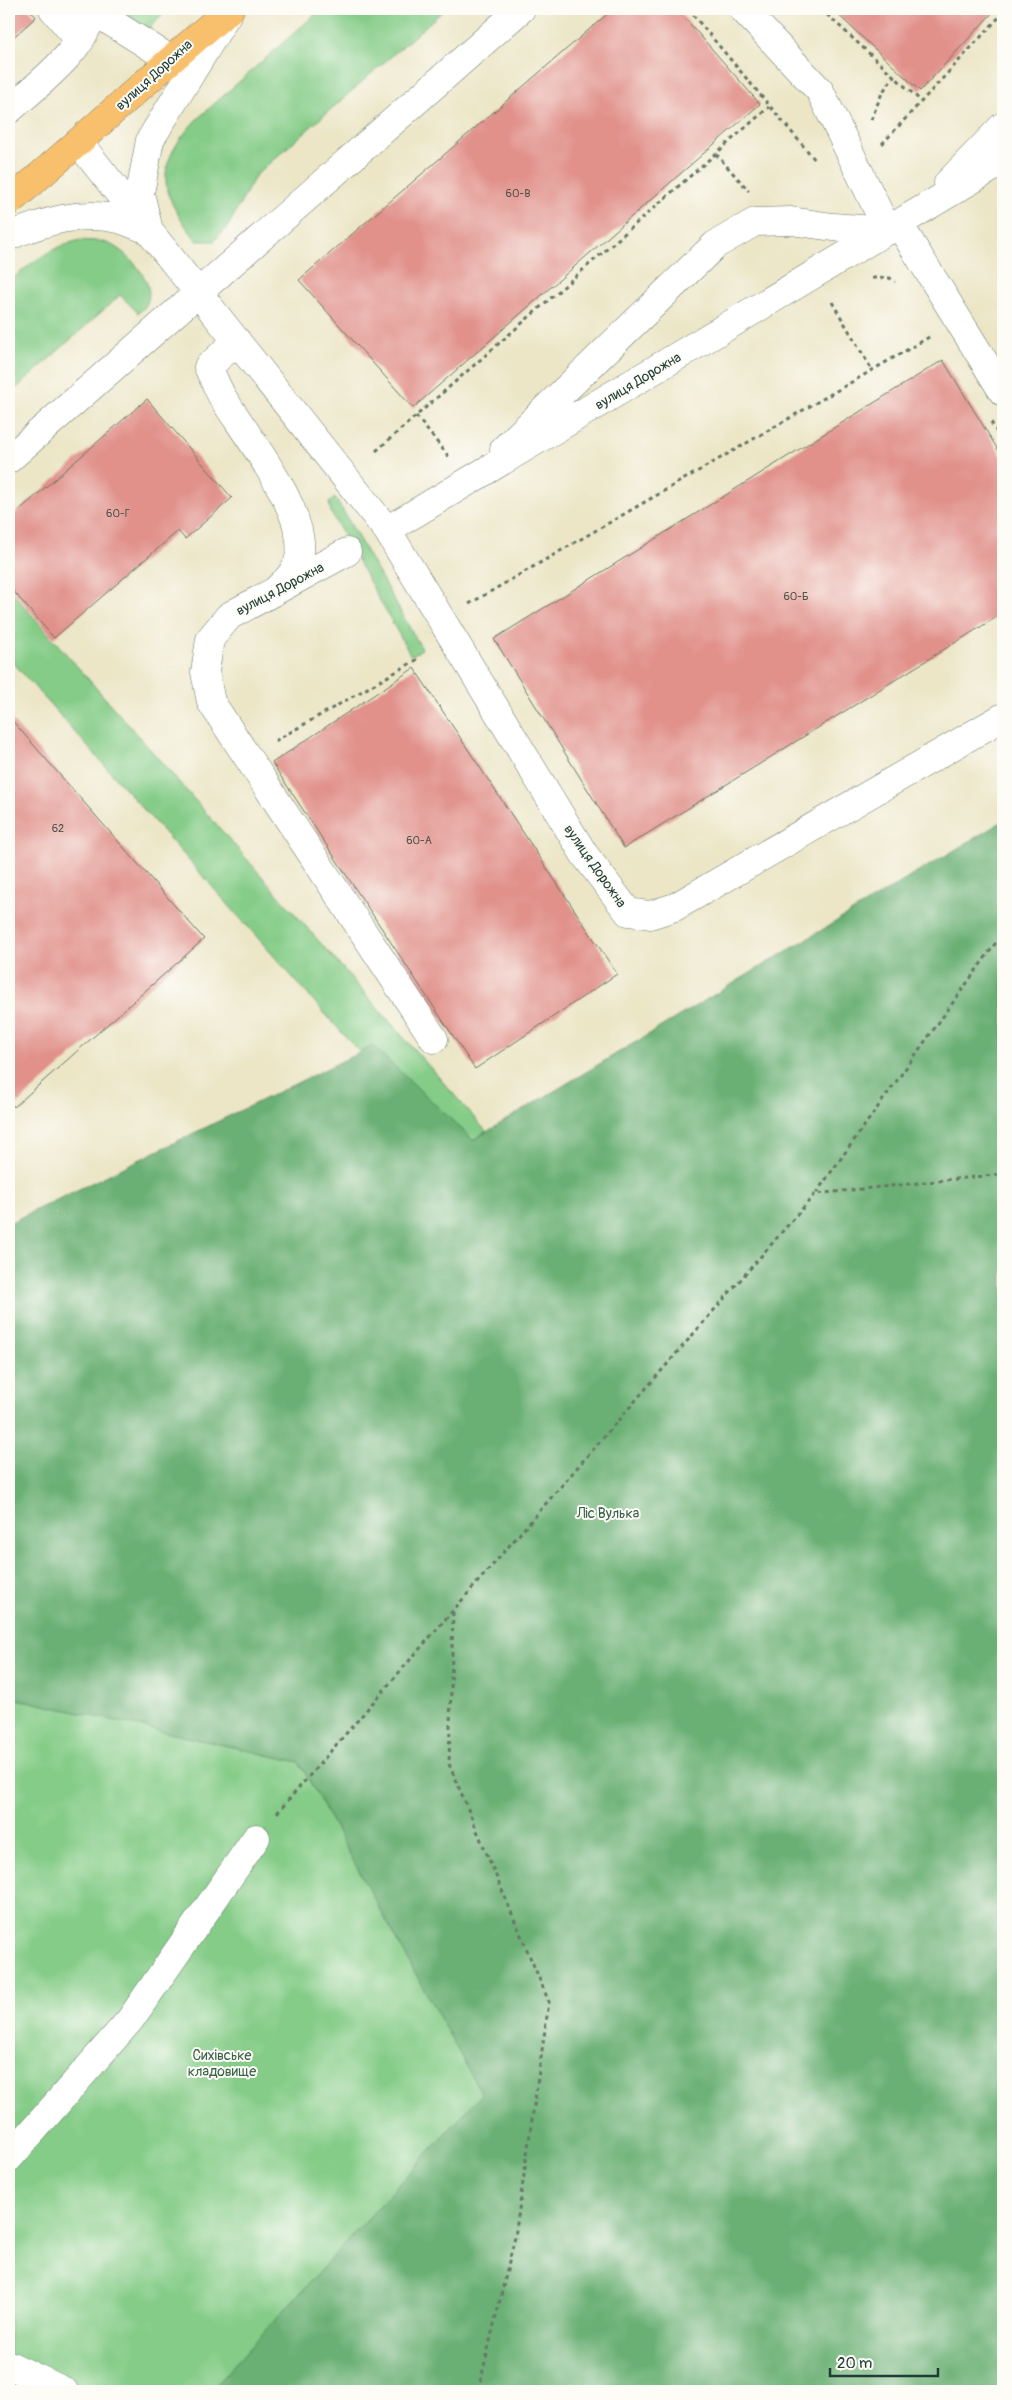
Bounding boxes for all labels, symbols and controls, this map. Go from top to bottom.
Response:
street label: вулиця Дорожна [112,36,196,114]
house number: 60-В [506,187,530,200]
street label: вулиця Дорожна [592,349,684,413]
house number: 60-Г [106,507,130,520]
street label: вулиця Дорожна [233,559,327,619]
house number: 60-Б [783,590,809,603]
street label: вулиця Дорожна [560,821,630,911]
house number: 62 [52,822,64,835]
house number: 60-А [406,834,432,847]
park label: Ліс Вулька [576,1505,639,1522]
park label: Сихівське кладовище [188,2047,256,2080]
scale bar [830,2345,937,2377]
text: 20 m [837,2354,872,2373]

